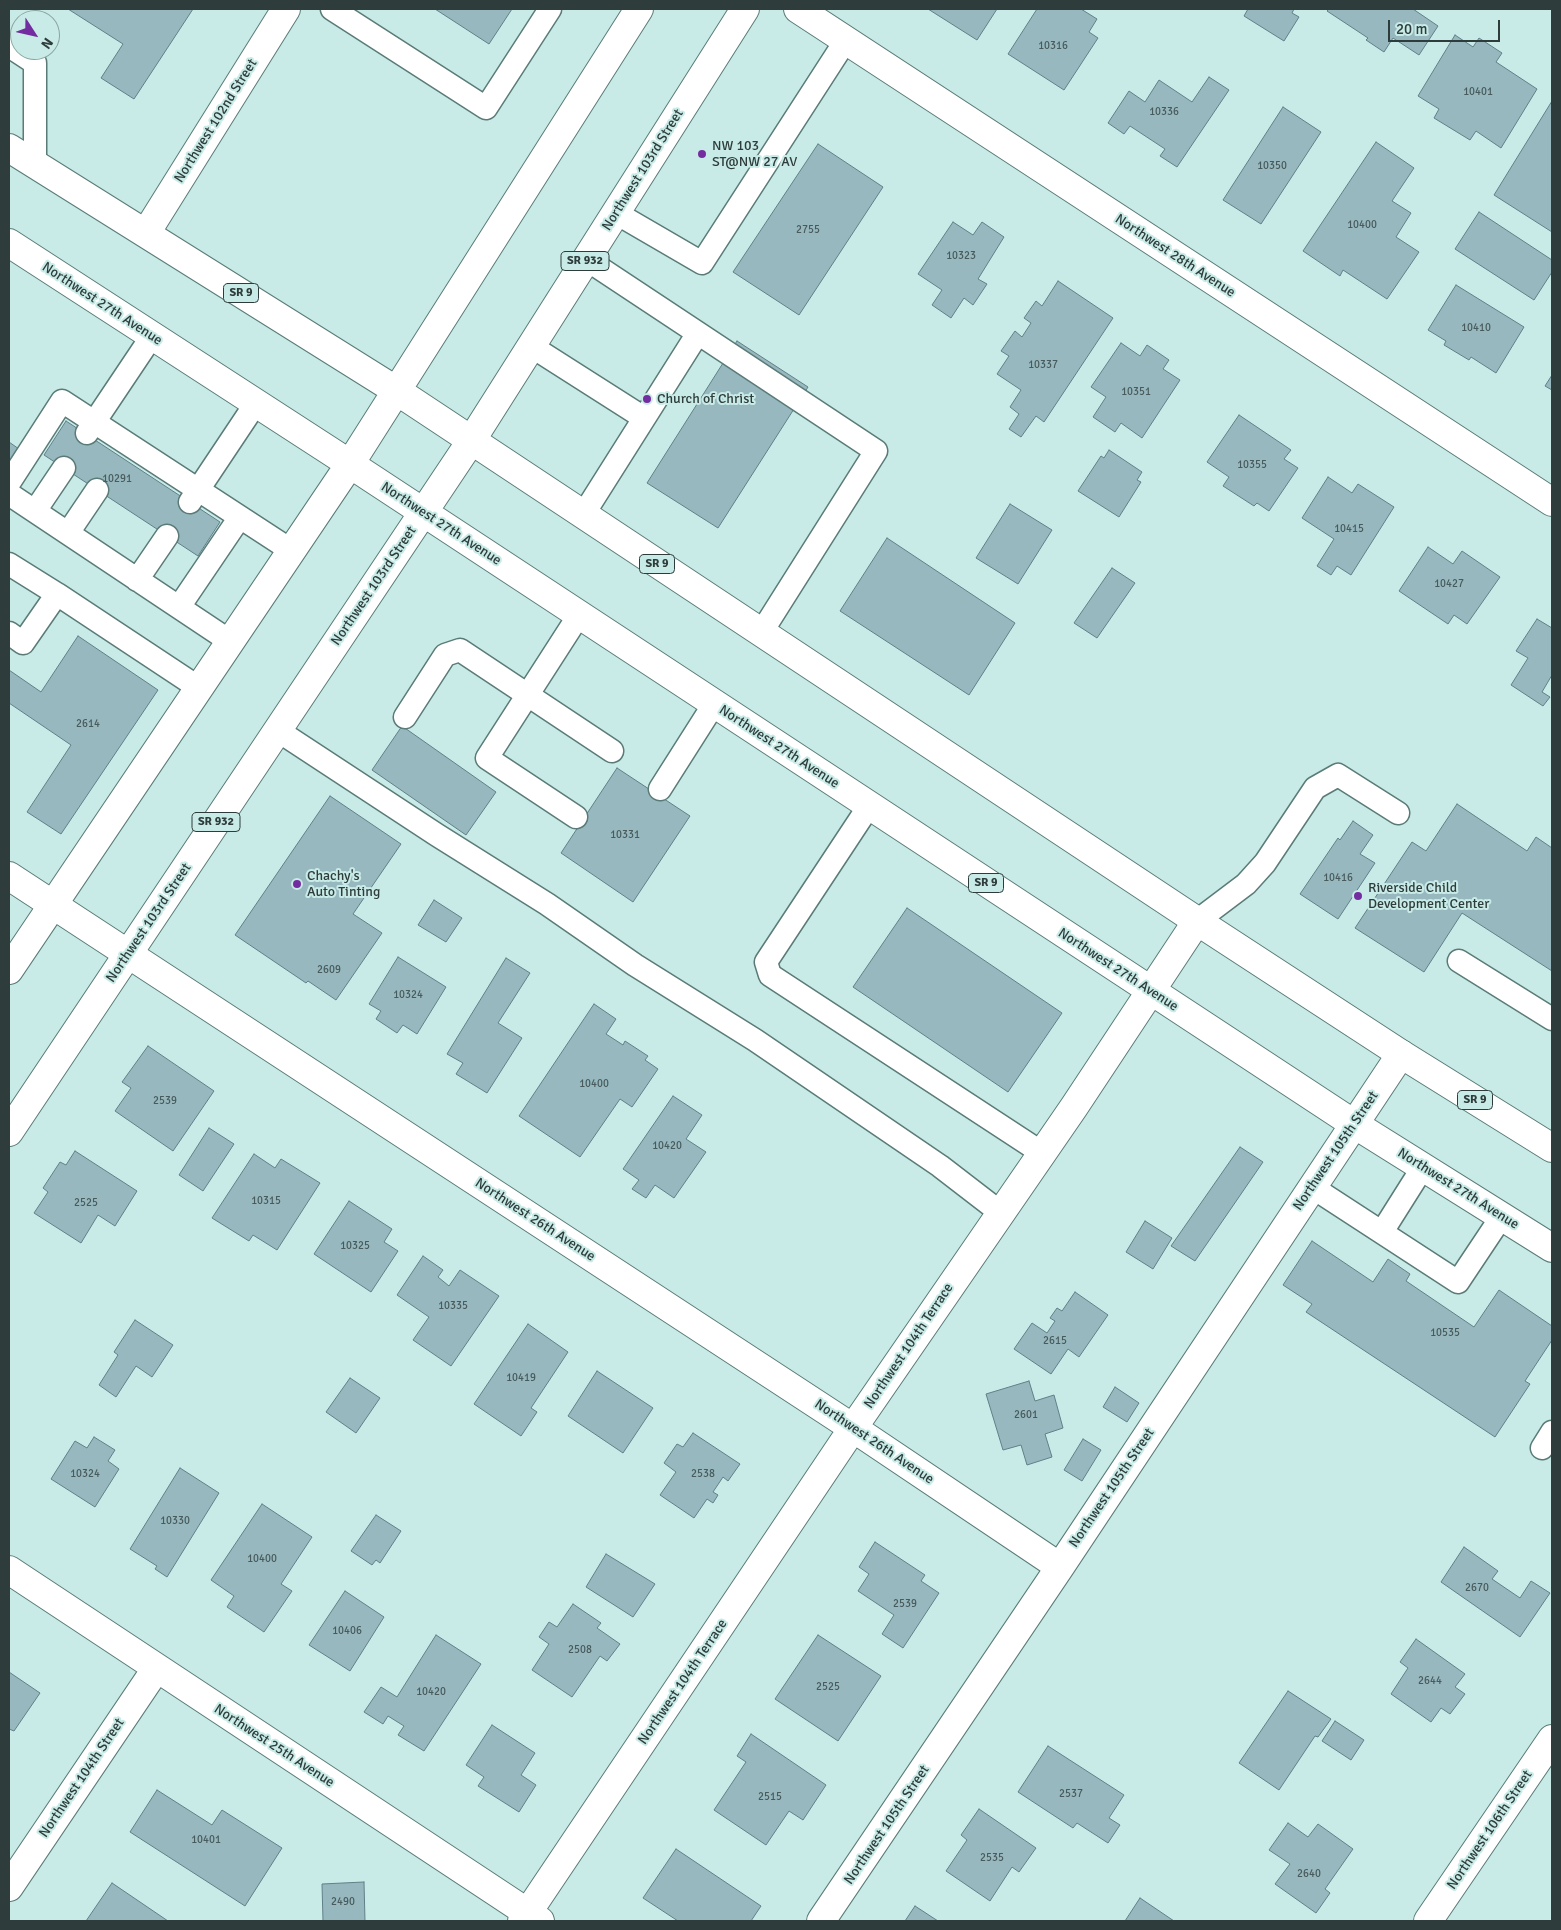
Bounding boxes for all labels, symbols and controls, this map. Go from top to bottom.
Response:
north arrow [10,10,60,60]
scale bar [1391,10,1504,42]
text: 20 m [1396,20,1427,38]
text: N [37,34,57,52]
house number: 10316 [1038,39,1068,53]
street label: Northwest 102nd Street [171,56,261,186]
house number: 10401 [1463,85,1493,99]
house number: 10336 [1149,105,1179,119]
street label: Northwest 103rd Street [599,106,687,234]
place label: NW 103 ST@NW 27 AV [712,138,797,170]
marker: NW 103 ST@NW 27 AV [696,148,708,160]
house number: 10350 [1257,159,1287,173]
street label: Northwest 28th Avenue [1112,211,1238,301]
house number: 10400 [1347,218,1377,232]
house number: 2755 [796,223,820,237]
house number: 10323 [946,249,976,263]
road number: SR 932 [561,252,609,270]
street label: Northwest 27th Avenue [39,259,165,349]
road number: SR 9 [224,284,258,302]
house number: 10410 [1461,321,1491,335]
house number: 10337 [1028,358,1058,372]
house number: 10351 [1121,385,1151,399]
place label: Church of Christ [657,391,754,407]
marker: Church of Christ [641,393,653,405]
house number: 10355 [1237,458,1267,472]
house number: 10291 [102,472,132,486]
street label: Northwest 27th Avenue [378,479,504,569]
house number: 10415 [1334,522,1364,536]
street label: Northwest 103rd Street [328,523,420,649]
road number: SR 9 [640,554,674,574]
house number: 10427 [1434,577,1464,591]
street label: Northwest 27th Avenue [716,702,842,792]
house number: 2614 [76,717,100,731]
road number: SR 932 [192,812,240,832]
house number: 10331 [610,828,640,842]
street label: Northwest 103rd Street [103,860,195,986]
place label: Chachy's Auto Tinting [307,868,380,900]
house number: 10416 [1323,871,1353,885]
road number: SR 9 [968,874,1004,892]
marker: Chachy's Auto Tinting [291,878,303,890]
place label: Riverside Child Development Center [1368,880,1489,912]
marker: Riverside Child Development Center [1352,890,1364,902]
street label: Northwest 27th Avenue [1055,925,1181,1015]
house number: 2609 [317,963,341,977]
house number: 10324 [393,988,423,1002]
house number: 10400 [579,1077,609,1091]
street label: Northwest 105th Street [1290,1088,1382,1214]
road number: SR 9 [1458,1090,1492,1110]
house number: 2539 [153,1094,177,1108]
house number: 10420 [652,1139,682,1153]
street label: Northwest 27th Avenue [1394,1145,1522,1233]
street label: Northwest 26th Avenue [472,1175,598,1265]
house number: 10315 [251,1194,281,1208]
house number: 2525 [74,1196,98,1210]
house number: 10325 [340,1239,370,1253]
street label: Northwest 104th Terrace [861,1280,957,1412]
house number: 10335 [438,1299,468,1313]
house number: 10535 [1430,1326,1460,1340]
house number: 2615 [1043,1334,1067,1348]
house number: 10419 [506,1371,536,1385]
street label: Northwest 26th Avenue [811,1396,937,1488]
house number: 2601 [1014,1408,1038,1422]
street label: Northwest 105th Street [1066,1425,1158,1551]
house number: 10324 [70,1467,100,1481]
house number: 2538 [691,1467,715,1481]
house number: 10330 [160,1514,190,1528]
house number: 10400 [247,1552,277,1566]
house number: 2670 [1465,1581,1489,1595]
house number: 2539 [893,1597,917,1611]
street label: Northwest 104th Terrace [635,1616,731,1748]
house number: 10406 [332,1624,362,1638]
house number: 2508 [568,1643,592,1657]
house number: 2644 [1418,1674,1442,1688]
house number: 2525 [816,1680,840,1694]
house number: 10420 [416,1685,446,1699]
street label: Northwest 25th Avenue [211,1701,337,1791]
street label: Northwest 104th Street [36,1715,128,1841]
street label: Northwest 105th Street [841,1762,933,1888]
street label: Northwest 106th Street [1444,1767,1536,1893]
house number: 2537 [1059,1787,1083,1801]
house number: 2515 [758,1790,782,1804]
house number: 10401 [191,1833,221,1847]
house number: 2535 [980,1851,1004,1865]
house number: 2640 [1297,1867,1321,1881]
house number: 2490 [331,1895,355,1909]

